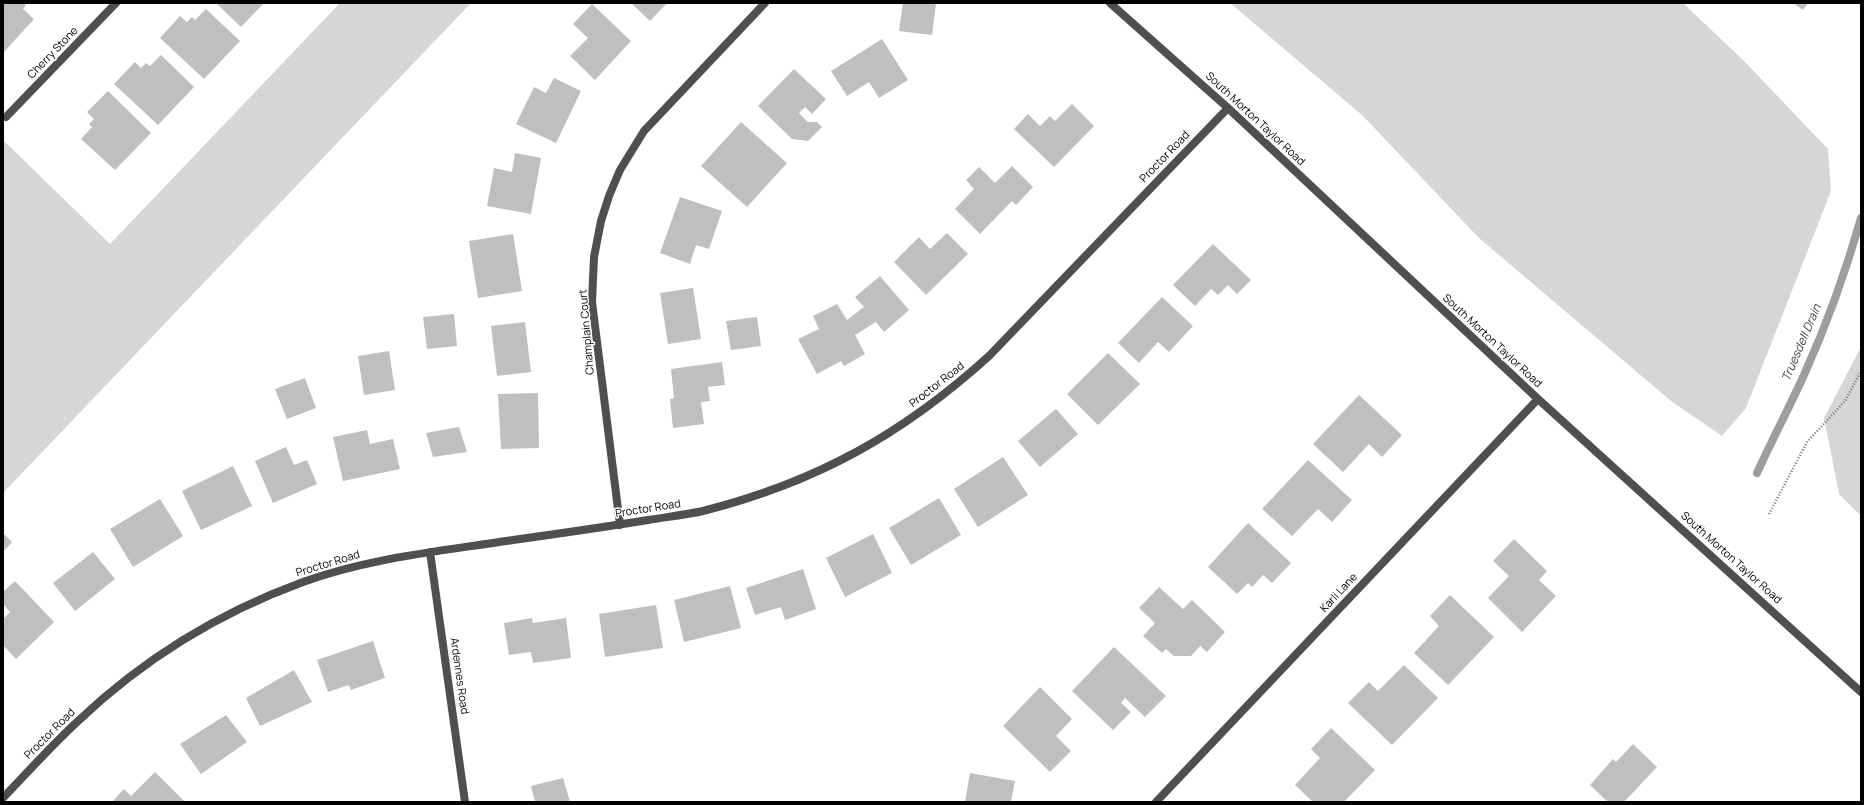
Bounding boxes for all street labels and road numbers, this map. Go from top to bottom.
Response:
street label: Cherry Stone [25,24,81,82]
street label: South Morton Taylor Road [1203,70,1307,168]
street label: Proctor Road [1137,129,1193,185]
street label: Champlain Court [577,289,597,375]
street label: South Morton Taylor Road [1440,292,1544,390]
street label: Proctor Road [907,359,967,411]
street label: Proctor Road [614,497,682,521]
street label: South Morton Taylor Road [1678,509,1784,607]
street label: Proctor Road [295,548,361,580]
street label: Karli Lane [1318,571,1360,615]
street label: Ardennes Road [447,637,471,715]
street label: Proctor Road [22,706,78,762]

